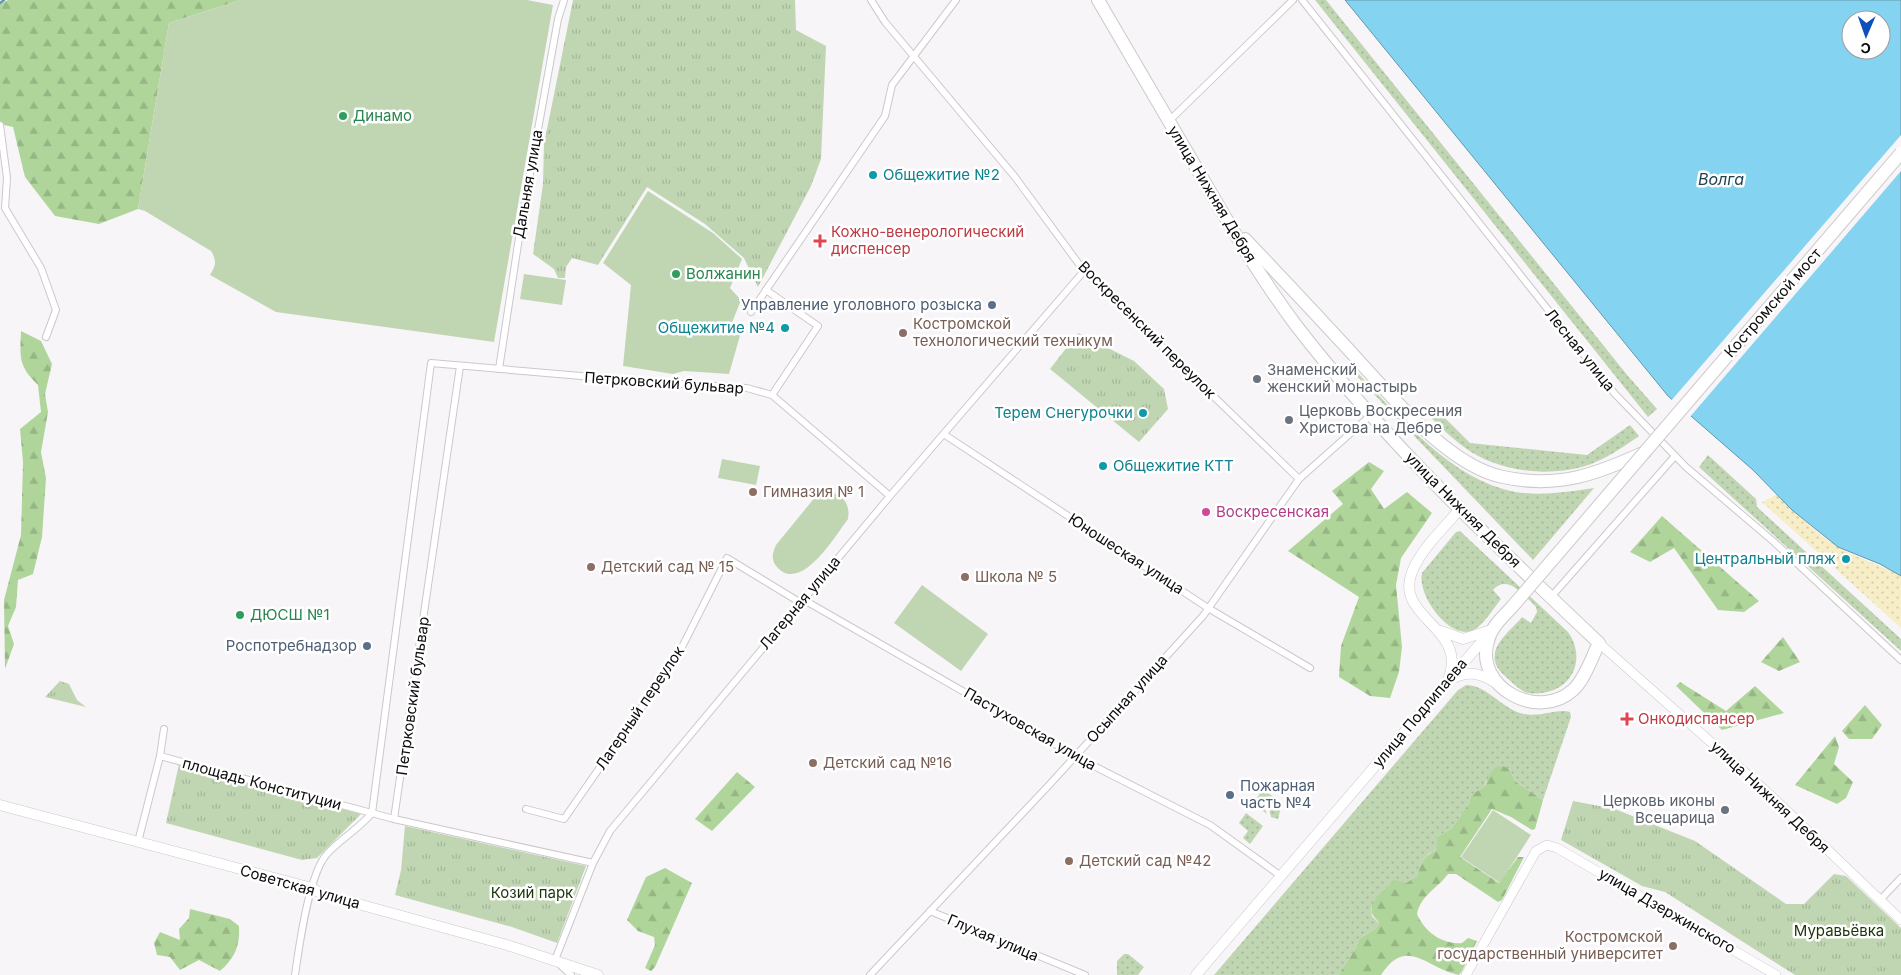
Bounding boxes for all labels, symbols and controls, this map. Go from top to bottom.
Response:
north arrow [1841,10,1891,60]
text: С [1860,40,1871,57]
place label: Динамо [353,106,412,125]
marker: Динамо [337,110,349,122]
street label: улица Нижняя Дебря [1164,122,1261,266]
street label: Дальняя улица [509,128,546,240]
place label: Общежитие №2 [883,165,1000,184]
marker: Общежитие №2 [867,169,879,181]
water label: Волга [1698,169,1744,189]
place label: Кожно-венерологический диспенсер [831,222,1024,258]
marker: Кожно-венерологический диспенсер [813,234,827,248]
street label: Костромской мост [1720,244,1825,361]
street label: Воскресенский переулок [1075,257,1220,402]
place label: Волжанин [686,264,761,283]
marker: Волжанин [670,268,682,280]
place label: Управление уголовного розыска [741,295,982,314]
marker: Управление уголовного розыска [986,299,998,311]
street label: Лесная улица [1541,304,1620,395]
place label: Костромской технологический техникум [913,314,1113,350]
place label: Общежитие №4 [658,318,775,337]
marker: Общежитие №4 [779,322,791,334]
marker: Костромской технологический техникум [897,327,909,339]
place label: Знаменский женский монастырь [1267,360,1417,396]
street label: Петрковский бульвар [584,367,744,398]
marker: Знаменский женский монастырь [1251,373,1263,385]
place label: Церковь Воскресения Христова на Дебре [1299,401,1462,437]
place label: Терем Cнегурочки [994,403,1133,422]
marker: Терем Cнегурочки [1137,407,1149,419]
marker: Церковь Воскресения Христова на Дебре [1283,414,1295,426]
street label: улица Нижняя Дебря [1401,448,1525,572]
place label: Общежитие КТТ [1113,456,1234,475]
marker: Общежитие КТТ [1097,460,1109,472]
place label: Гимназия № 1 [763,482,864,501]
marker: Гимназия № 1 [747,486,759,498]
place label: Воскресенская [1216,502,1329,521]
marker: Воскресенская [1200,506,1212,518]
street label: Юношеская улица [1065,509,1188,598]
place label: Центральный пляж [1695,549,1836,568]
street label: Лагерная улица [755,552,844,653]
marker: Центральный пляж [1840,553,1852,565]
place label: Детский сад № 15 [601,557,734,576]
marker: Детский сад № 15 [585,561,597,573]
place label: Школа № 5 [975,567,1057,586]
marker: Школа № 5 [959,571,971,583]
place label: ДЮСШ №1 [250,605,330,624]
marker: ДЮСШ №1 [234,609,246,621]
street label: Петрковский бульвар [392,615,433,776]
place label: Роспотребнадзор [226,636,357,655]
marker: Роспотребнадзор [361,640,373,652]
street label: Лагерный переулок [591,642,688,773]
street label: Осыпная улица [1082,651,1171,747]
street label: улица Подлипаева [1368,654,1471,771]
street label: Пастуховская улица [961,683,1100,774]
place label: Онкодиспансер [1638,709,1755,728]
marker: Онкодиспансер [1620,712,1634,726]
street label: улица Нижняя Дебря [1707,736,1834,857]
street label: площадь Конституции [181,753,344,814]
place label: Детский сад №16 [823,753,952,772]
marker: Детский сад №16 [807,757,819,769]
place label: Пожарная часть №4 [1240,776,1315,812]
marker: Пожарная часть №4 [1224,789,1236,801]
place label: Церковь иконы Всецарица [1603,791,1715,827]
marker: Церковь иконы Всецарица [1719,804,1731,816]
place label: Детский сад №42 [1079,851,1211,870]
marker: Детский сад №42 [1063,855,1075,867]
street label: Советская улица [238,860,362,913]
street label: улица Дзержинского [1596,864,1739,957]
park label: Козий парк [491,883,573,902]
street label: Глухая улица [945,910,1042,965]
park label: Муравьёвка [1794,921,1884,940]
place label: Костромской государственный университет [1437,927,1663,963]
marker: Костромской государственный университет [1667,940,1679,952]

